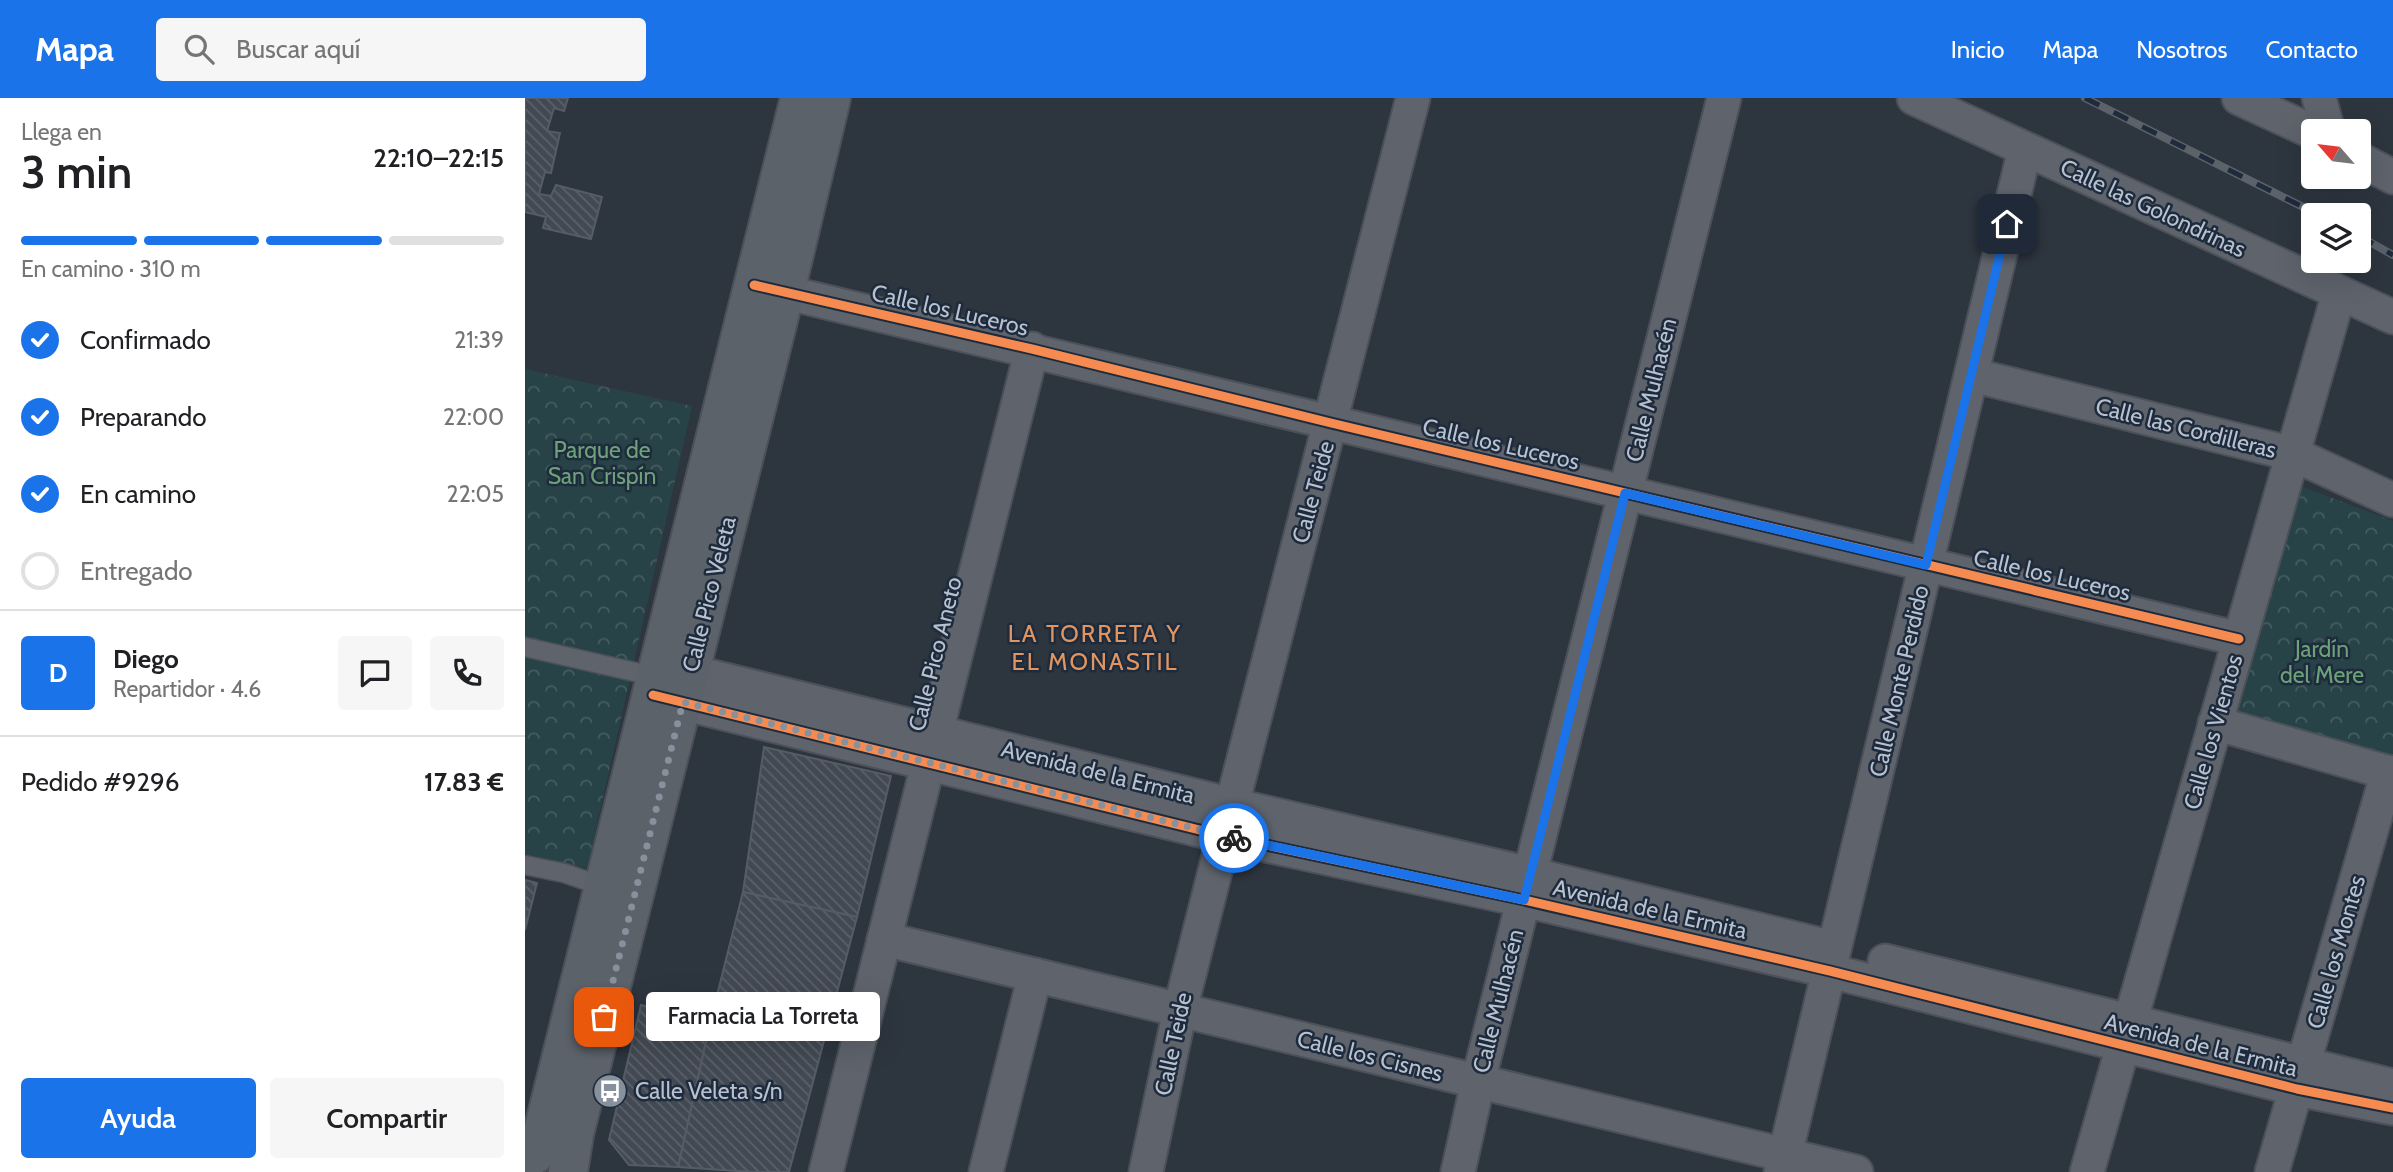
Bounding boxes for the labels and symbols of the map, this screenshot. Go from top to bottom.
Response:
north arrow [2301,119,2371,189]
street label: Calle las Golondrinas [2056,153,2250,263]
pin [1977,194,2037,254]
street label: Calle los Luceros [869,278,1031,342]
street label: Calle Mulhacén [1620,315,1682,465]
street label: Calle las Cordilleras [2093,392,2279,464]
street label: Calle los Luceros [1420,412,1582,476]
park label: Parque de San Crispín [548,436,656,490]
street label: Calle Teide [1286,438,1340,546]
street label: Calle Pico Veleta [676,513,742,675]
street label: Calle los Luceros [1971,543,2133,607]
street label: Calle Pico Aneto [902,574,968,734]
street label: Calle Monte Perdido [1863,582,1935,780]
district label: LA TORRETA Y EL MONASTIL [1008,619,1182,676]
park label: Jardín del Mere [2280,635,2364,689]
street label: Calle los Vientos [2178,651,2248,813]
street label: Avenida de la Ermita [999,734,1197,810]
courier [1199,803,1269,873]
street label: Calle los Montes [2301,872,2371,1032]
street label: Avenida de la Ermita [1550,873,1750,945]
street label: Calle Mulhacén [1467,926,1529,1076]
pin [574,987,634,1047]
street label: Calle Teide [1148,990,1198,1098]
callout: Farmacia La Torreta [646,992,881,1042]
street label: Avenida de la Ermita [2102,1007,2300,1083]
street label: Calle los Cisnes [1294,1024,1446,1088]
bus stop icon: Calle Veleta s/n [591,1072,629,1110]
place label: Calle Veleta s/n [635,1077,783,1105]

